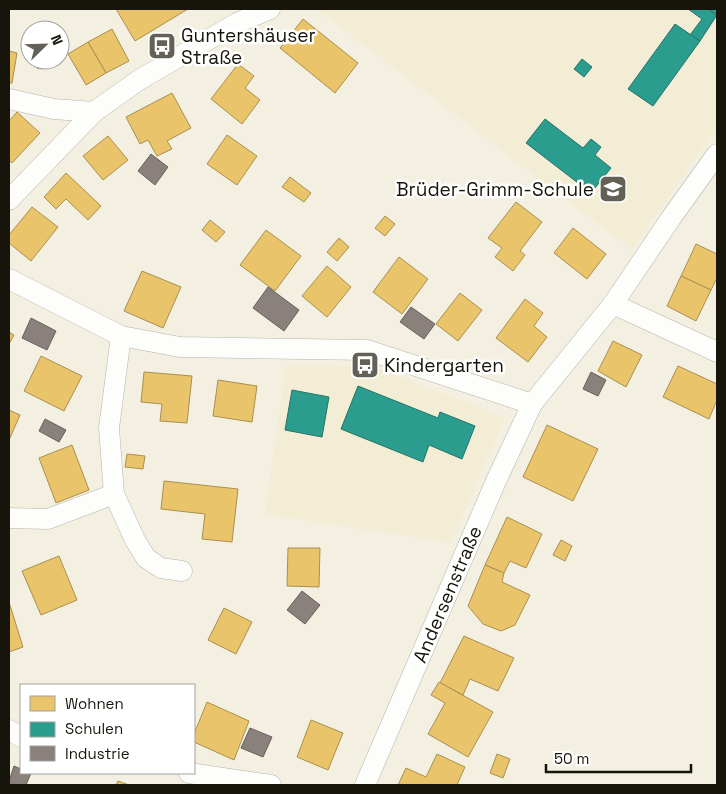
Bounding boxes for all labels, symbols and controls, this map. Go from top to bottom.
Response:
north arrow [20,20,70,70]
place label: Guntershäuser Straße [181,23,316,70]
bus stop icon: Guntershäuser Straße [147,31,177,61]
text: N [47,32,67,48]
school or university icon: Brüder-Grimm-Schule [598,174,628,204]
place label: Brüder-Grimm-Schule [396,177,594,202]
bus stop icon: Kindergarten [350,350,380,380]
place label: Kindergarten [384,353,504,378]
street label: Andersenstraße [407,522,488,666]
legend [20,684,195,774]
text: Wohnen [65,694,124,713]
text: Schulen [65,719,123,738]
scale bar [546,742,691,774]
text: Industrie [65,744,130,763]
text: 50 m [554,749,589,768]

